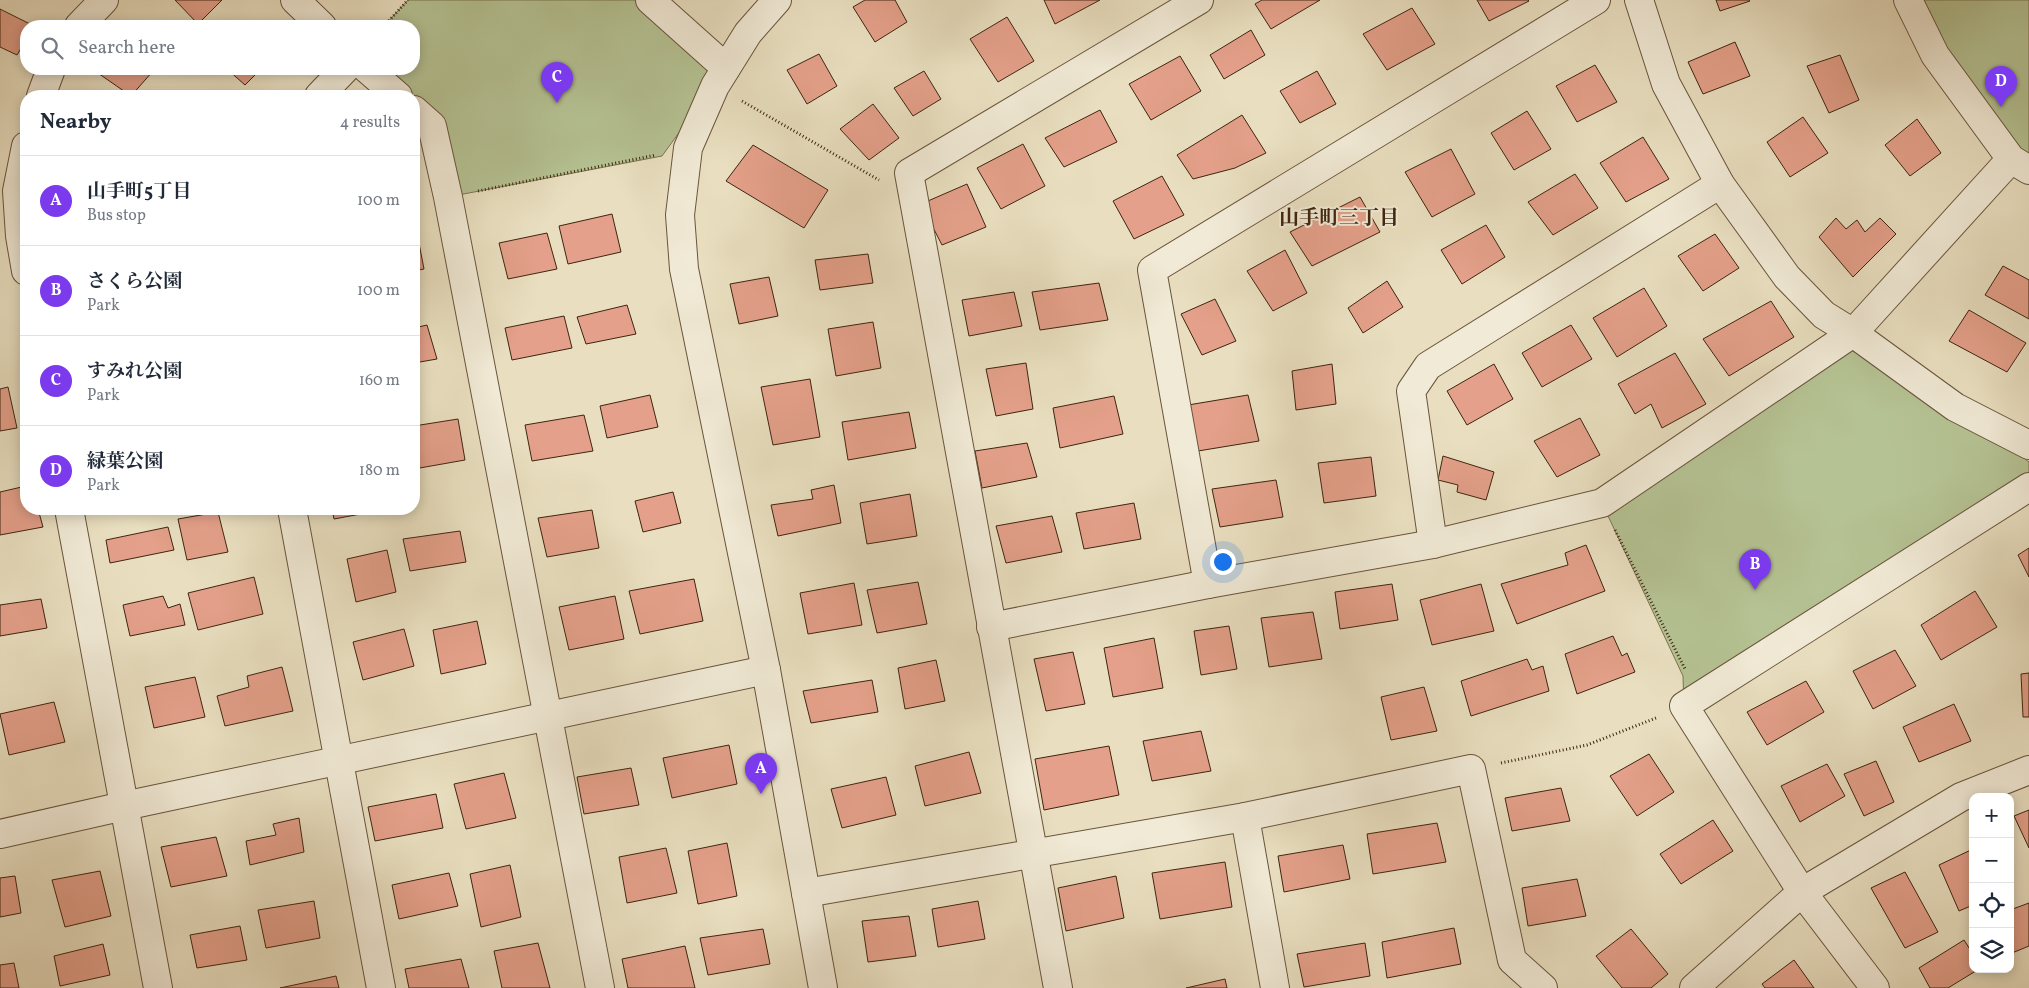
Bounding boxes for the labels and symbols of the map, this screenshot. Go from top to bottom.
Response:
pin: C [541,62,573,103]
pin: D [1985,66,2017,107]
district label: 山手町三丁目 [1279,205,1399,233]
your location [1210,549,1236,575]
pin: B [1739,549,1771,590]
pin: A [745,753,777,794]

